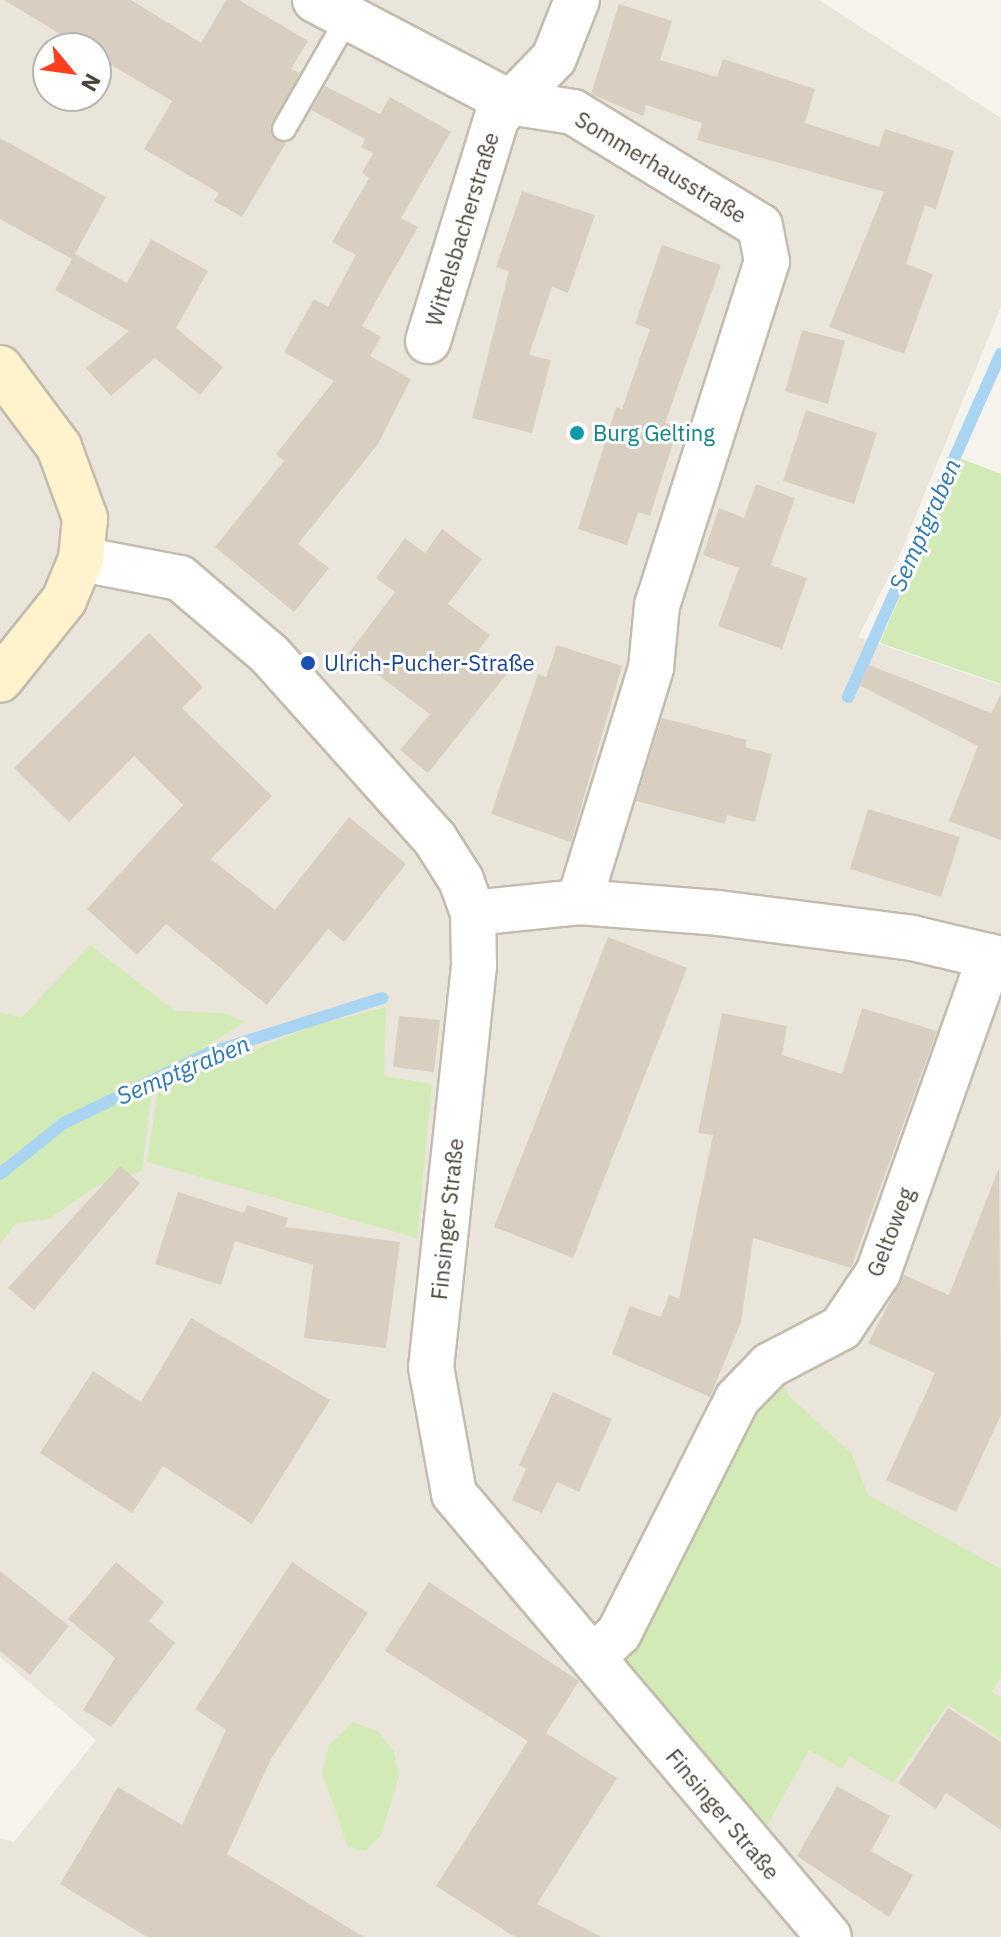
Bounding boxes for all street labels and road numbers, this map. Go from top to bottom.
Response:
street label: Sommerhausstraße [571,105,751,229]
street label: Wittelsbacherstraße [420,129,504,329]
street label: Finsinger Straße [425,1137,469,1301]
street label: Geltoweg [861,1184,919,1280]
street label: Finsinger Straße [661,1743,785,1885]

